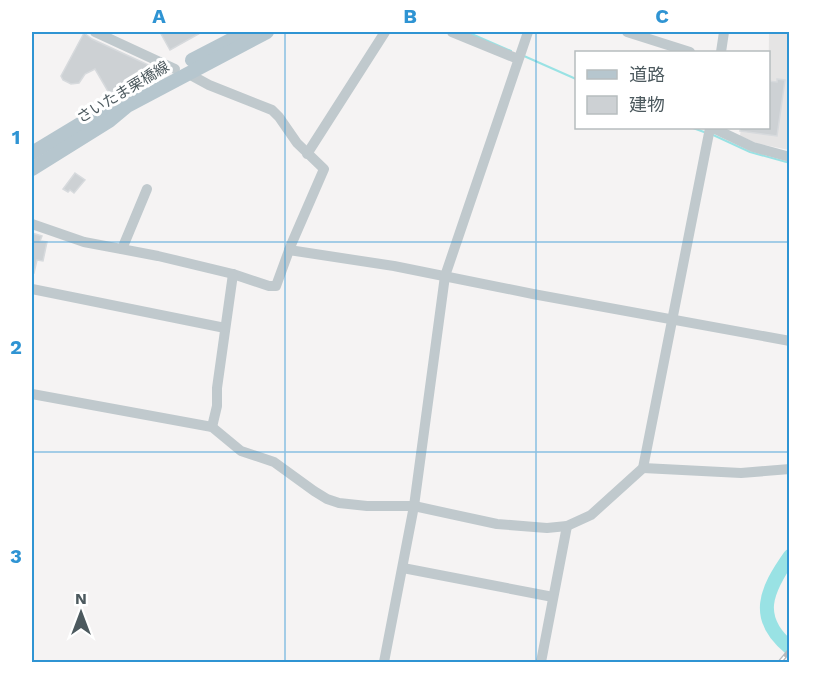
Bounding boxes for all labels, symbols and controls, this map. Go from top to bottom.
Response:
text: A [152,4,166,28]
text: B [403,4,417,28]
text: C [655,4,669,28]
legend [575,51,770,129]
street label: さいたま栗橋線 [74,57,172,127]
text: 道路 [629,64,665,85]
text: 建物 [629,94,665,115]
text: 1 [12,125,20,149]
text: 2 [10,335,22,359]
text: 3 [10,544,22,568]
north arrow [51,583,111,643]
text: N [75,589,87,608]

